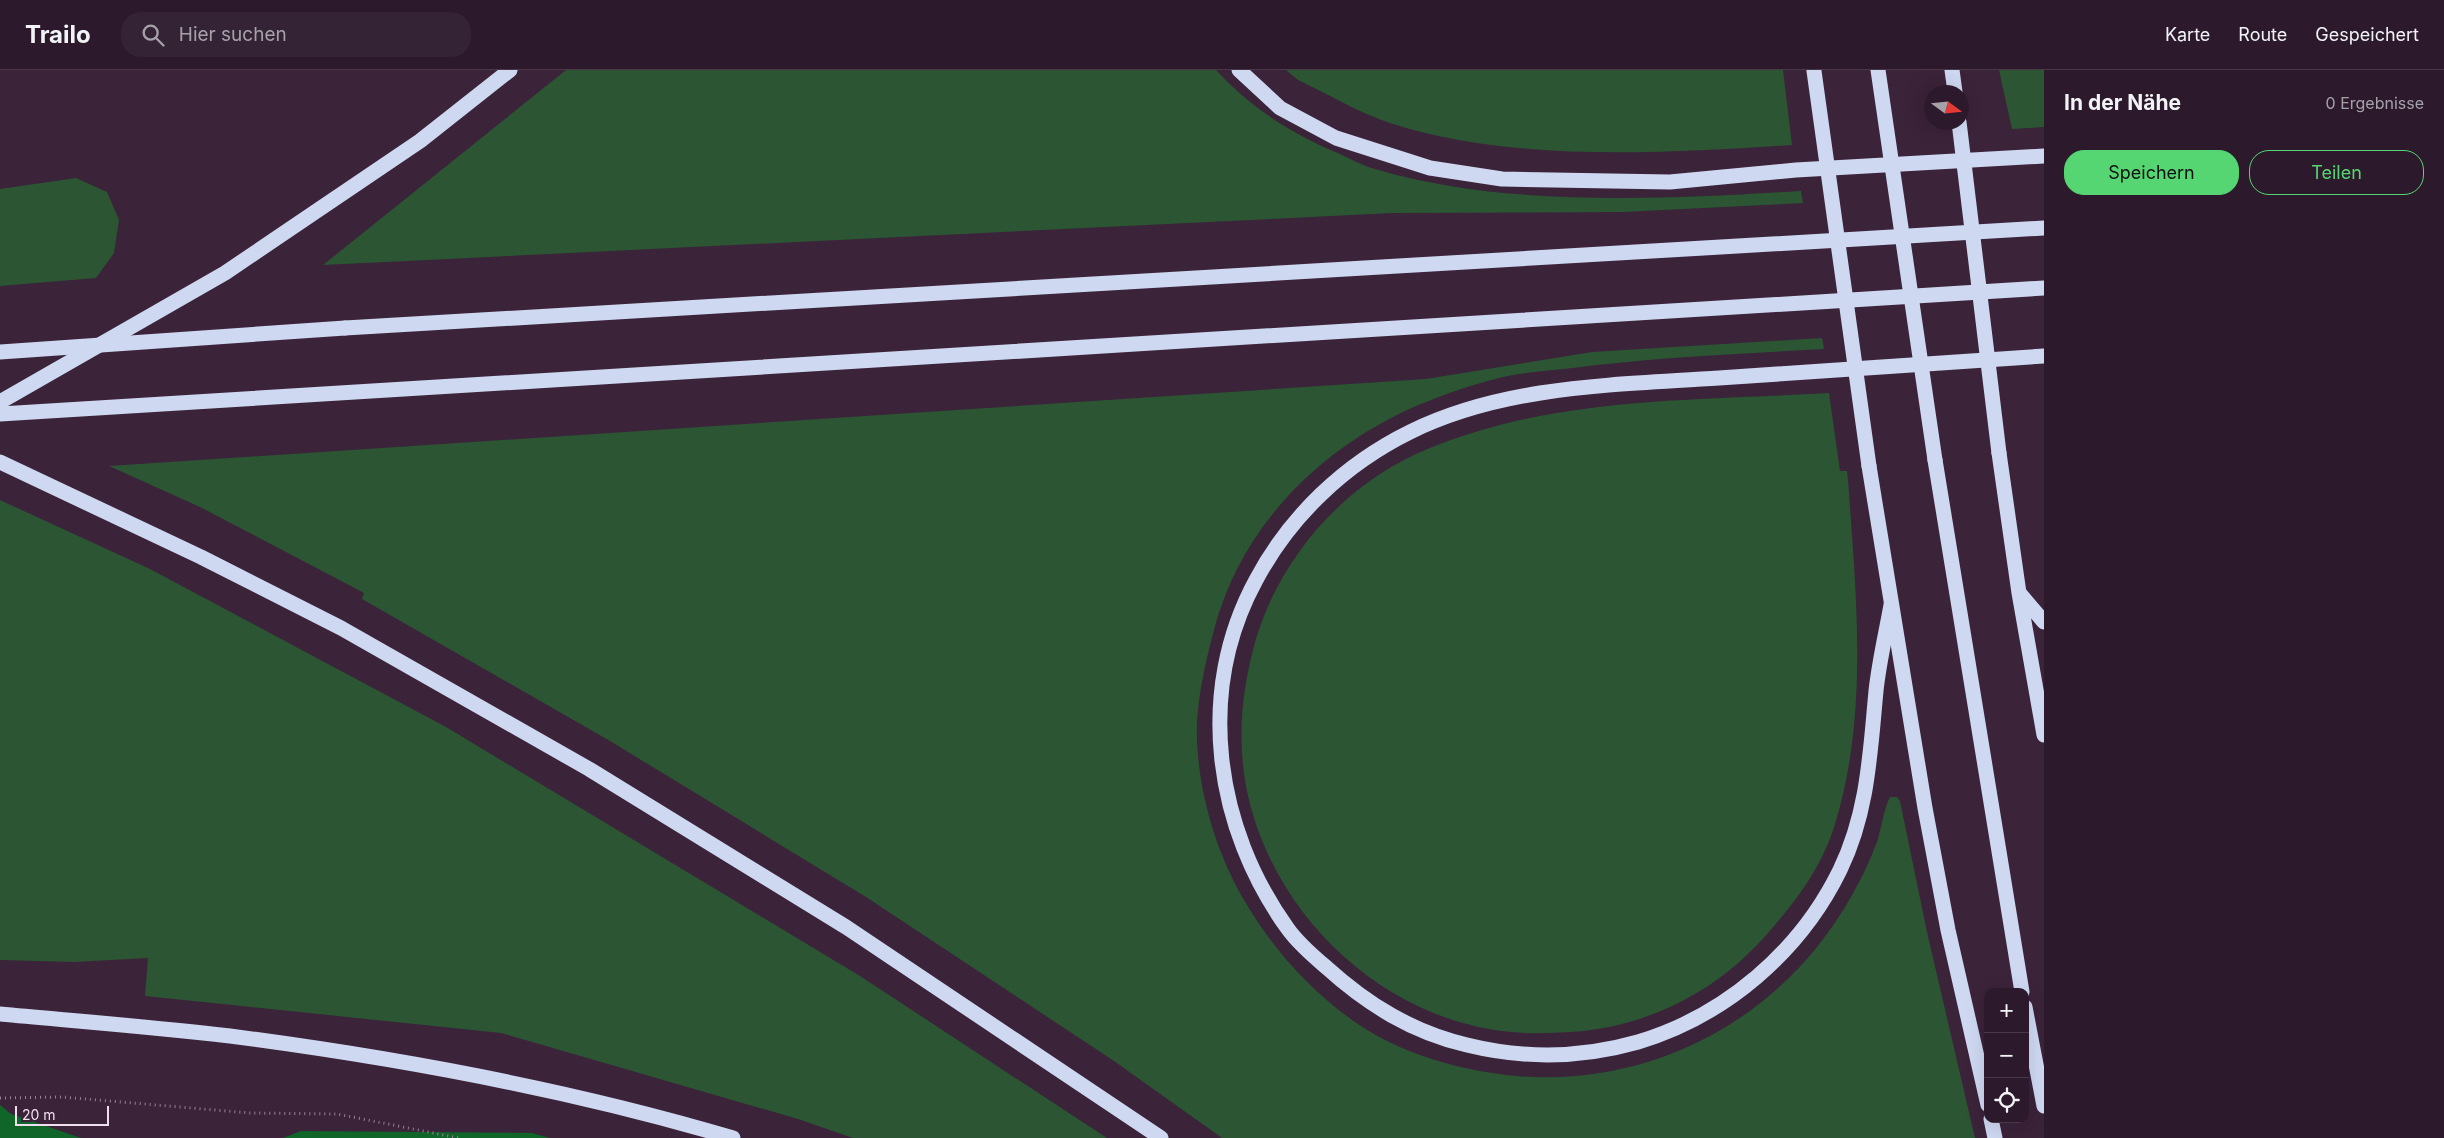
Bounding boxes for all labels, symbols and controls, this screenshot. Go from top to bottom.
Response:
search box [121,12,471,57]
text: Trailo [25,20,91,49]
icon: search [139,21,167,49]
text: Hier suchen [179,23,287,46]
text: Karte [2165,24,2210,45]
text: Route [2238,24,2287,45]
text: Gespeichert [2315,24,2419,45]
north arrow [1924,85,1969,130]
text: In der Nähe [2064,90,2181,115]
text: 0 Ergebnisse [2326,93,2424,113]
button: Speichern [2064,150,2239,195]
button: Teilen [2249,150,2424,195]
map controls [1984,988,2029,1123]
button: + [1984,988,2029,1033]
button: − [1984,1033,2029,1078]
button: locate [1984,1078,2029,1123]
scale bar [15,1103,109,1126]
text: 20 m [22,1106,56,1123]

